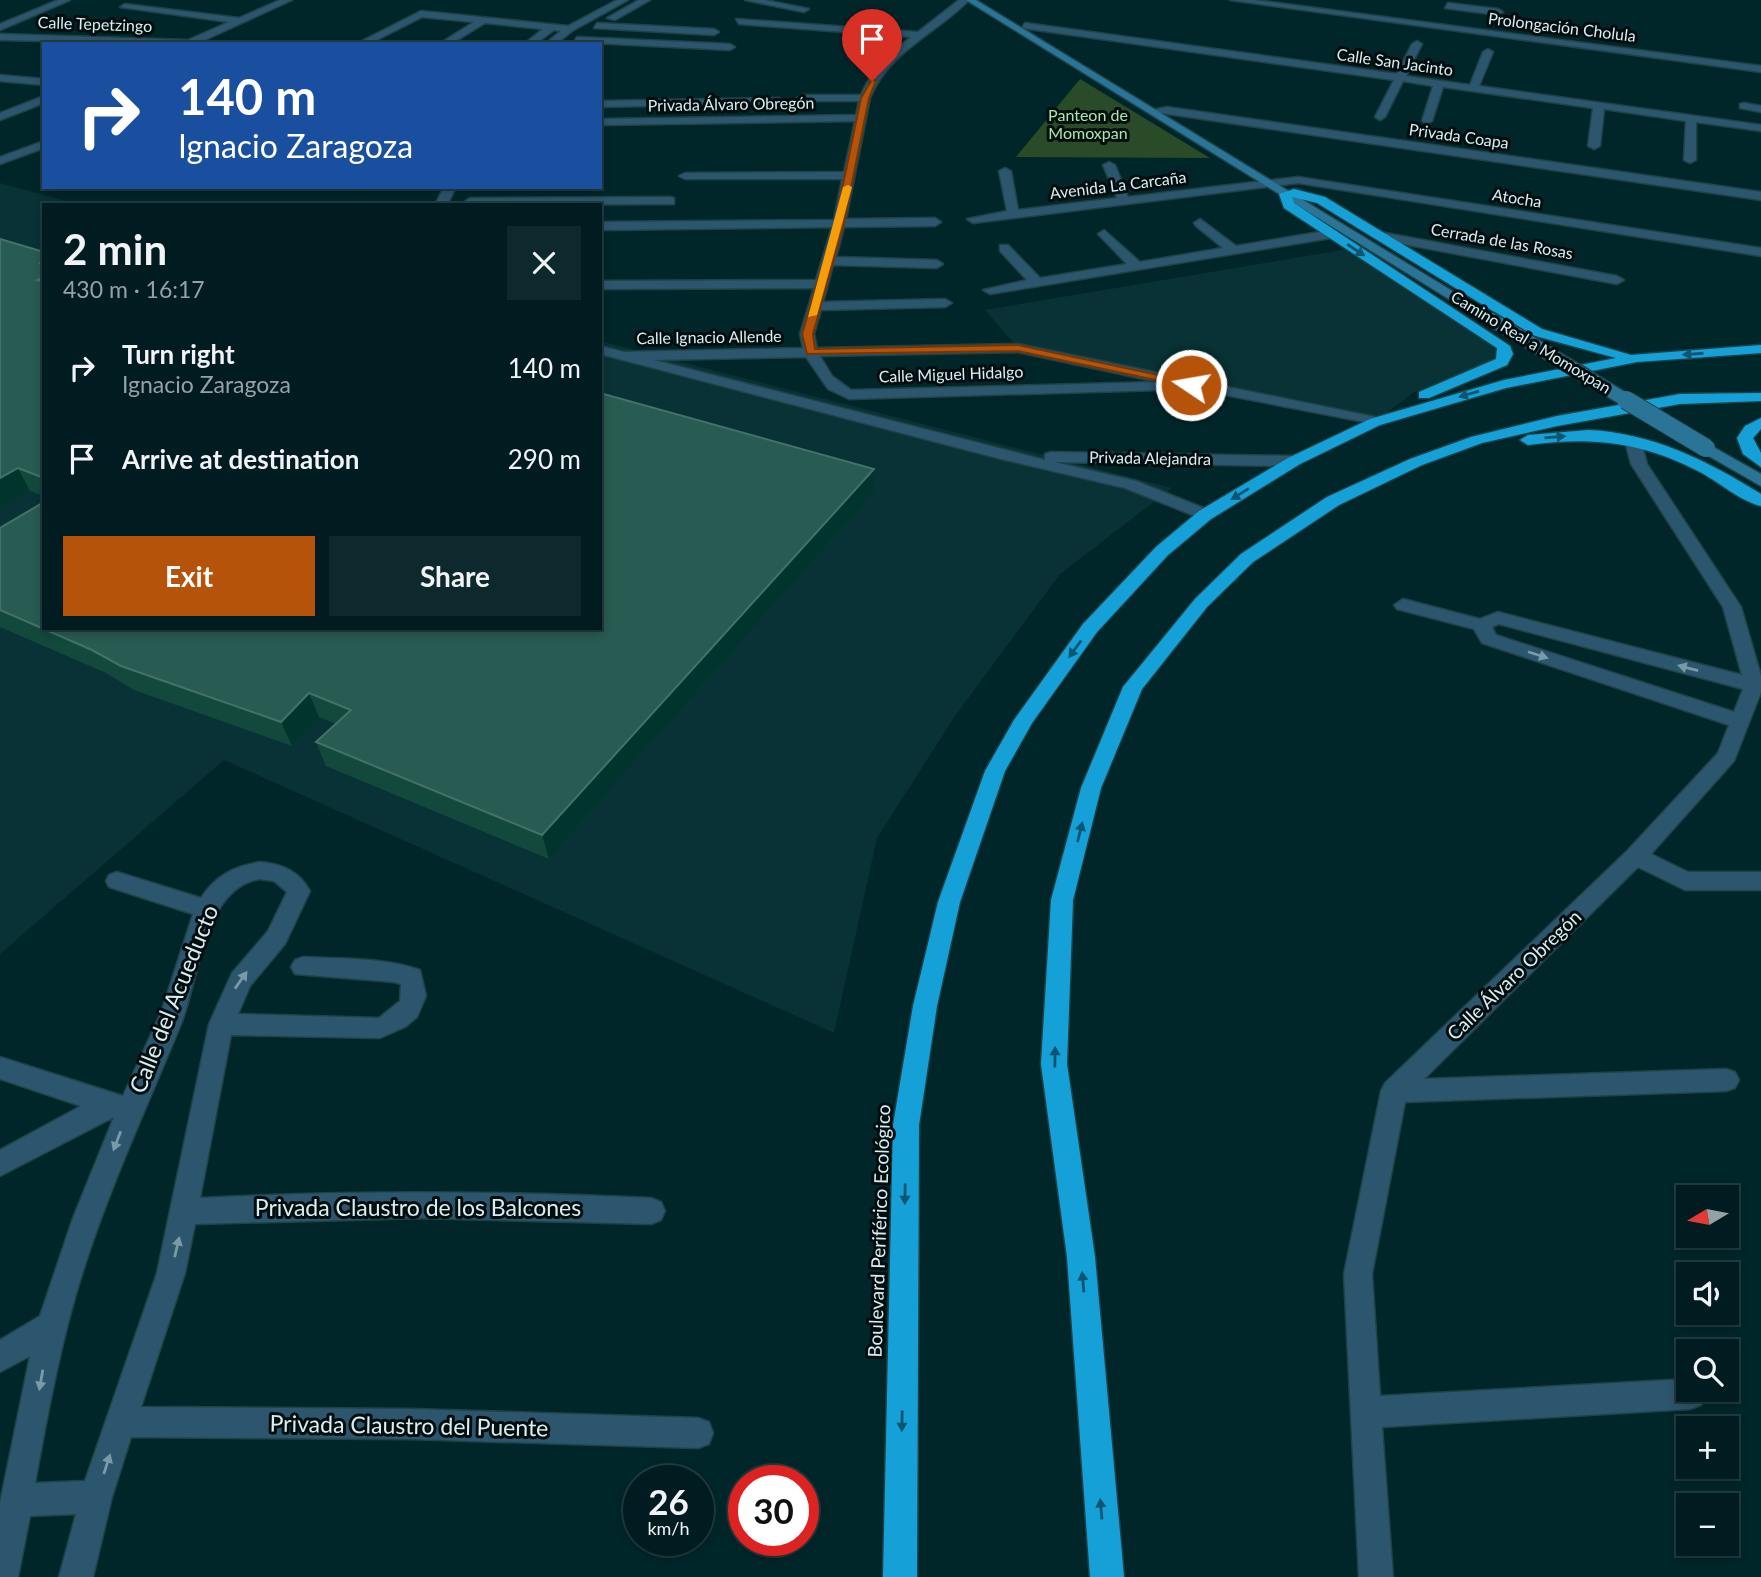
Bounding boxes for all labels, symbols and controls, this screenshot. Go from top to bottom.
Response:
street label: Prolongación Cholula [1487,8,1637,45]
pin [842,9,902,81]
street label: Calle Tepetzingo [37,12,153,35]
icon: arrive [853,20,891,58]
street label: Calle San Jacinto [1336,44,1454,79]
text: 140 m [178,67,316,125]
icon: right [63,70,154,161]
street label: Privada Álvaro Obregón [648,93,814,114]
park label: Panteon de Momoxpan [1048,105,1128,142]
street label: Privada Coapa [1408,119,1510,152]
text: Ignacio Zaragoza [178,126,413,165]
street label: Avenida La Carcaña [1049,167,1187,202]
street label: Atocha [1491,184,1543,211]
street label: Cerrada de las Rosas [1429,219,1575,262]
text: 2 min [63,224,167,274]
button: close [507,226,581,300]
one-way arrow [1346,244,1366,257]
text: 430 m · 16:17 [63,275,205,303]
street label: Camino Real a Momoxpan [1448,286,1615,397]
street label: Calle Ignacio Allende [636,326,782,347]
text: Turn right [122,338,235,370]
position arrow [1154,348,1228,422]
icon: right [63,349,101,387]
one-way arrow [1682,349,1704,360]
text: 140 m [508,352,581,384]
street label: Calle Miguel Hidalgo [878,361,1024,386]
text: Ignacio Zaragoza [122,370,291,398]
one-way arrow [1459,389,1480,399]
one-way arrow [1544,431,1566,442]
icon: arrive [63,440,101,478]
text: Arrive at destination [122,443,359,475]
text: 290 m [508,443,581,475]
street label: Privada Alejandra [1089,447,1211,468]
one-way arrow [1230,487,1249,500]
button: Exit [63,536,315,616]
button: Share [329,536,581,616]
one-way arrow [1068,640,1082,658]
one-way arrow [1528,650,1549,661]
one-way arrow [1677,662,1699,673]
one-way arrow [1075,820,1086,842]
street label: Calle del Acueducto [123,900,224,1097]
street label: Calle Álvaro Obregón [1442,905,1585,1044]
one-way arrow [234,971,248,989]
one-way arrow [1049,1045,1061,1067]
street label: Boulevard Periférico Ecológico [863,1104,894,1358]
one-way arrow [112,1130,123,1151]
one-way arrow [899,1183,911,1205]
north arrow [1676,1185,1740,1248]
map controls [1676,1185,1739,1556]
street label: Privada Claustro de los Balcones [255,1193,581,1221]
one-way arrow [172,1236,183,1258]
button: sound [1676,1262,1739,1325]
one-way arrow [1077,1271,1088,1293]
button: search [1676,1339,1739,1402]
one-way arrow [35,1369,46,1391]
street label: Privada Claustro del Puente [269,1409,549,1441]
one-way arrow [896,1410,908,1432]
button: + [1676,1416,1739,1479]
one-way arrow [102,1453,113,1474]
speed limit sign: 30 [728,1465,819,1556]
text: 26 [648,1480,689,1522]
button: − [1676,1493,1739,1556]
one-way arrow [1095,1498,1106,1520]
text: km/h [647,1517,690,1539]

